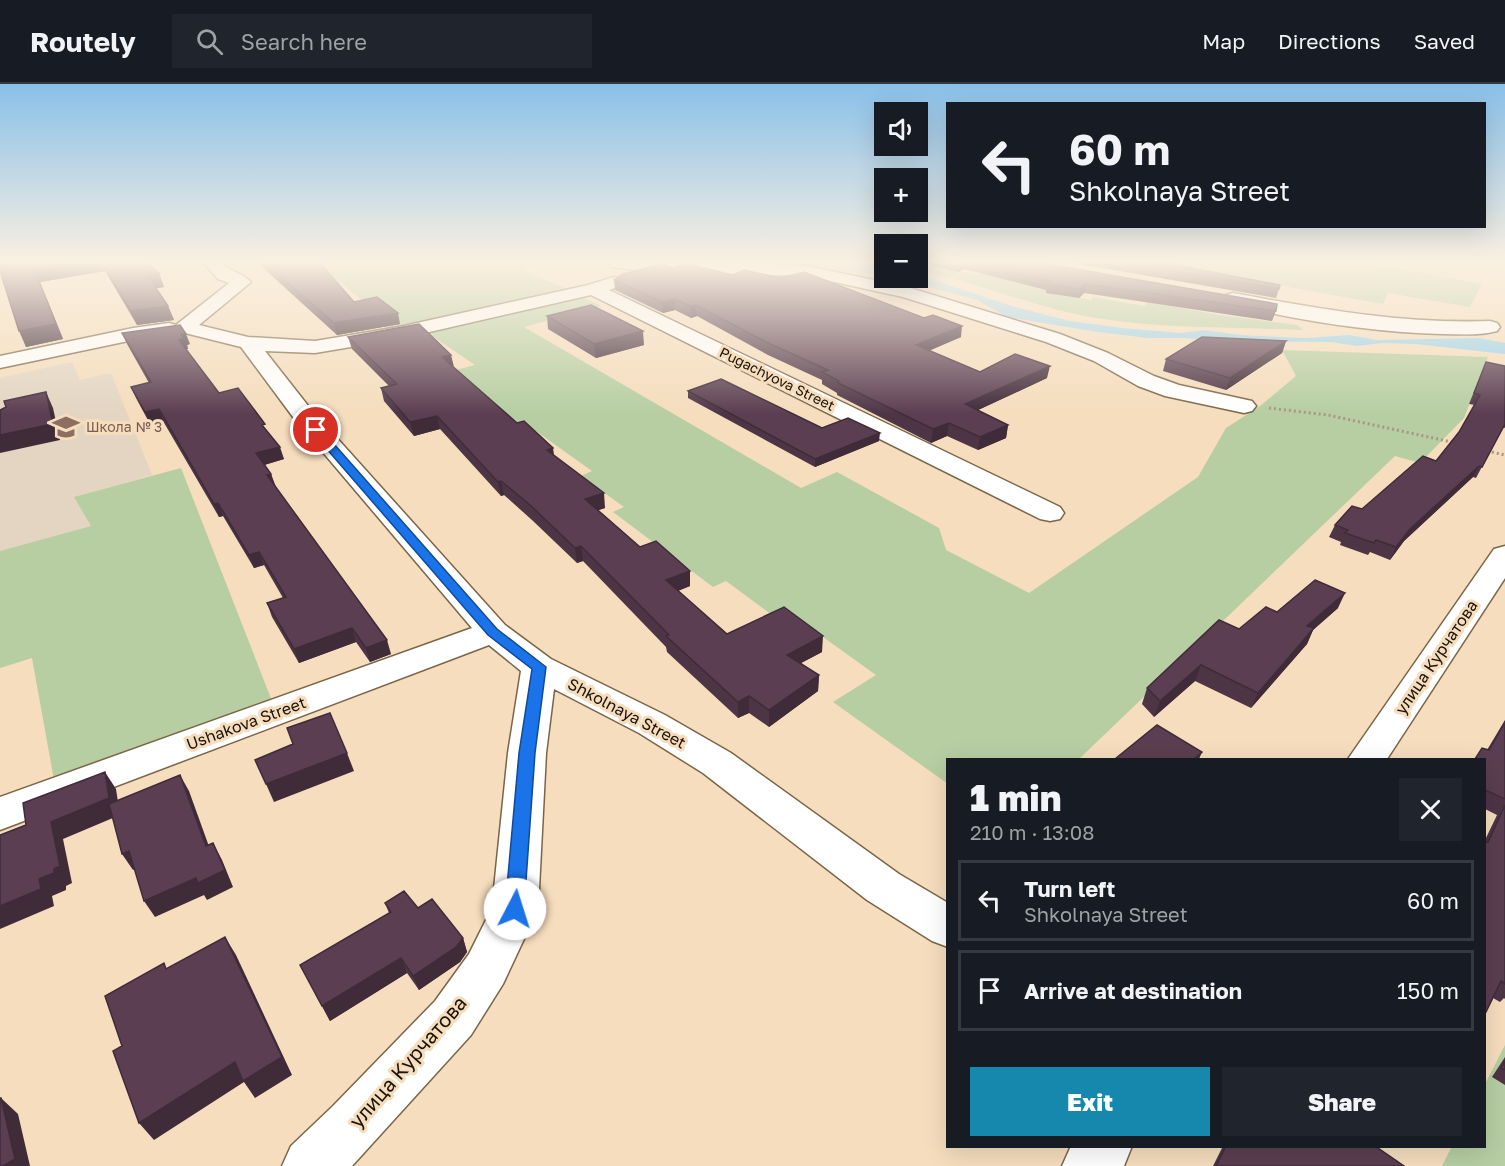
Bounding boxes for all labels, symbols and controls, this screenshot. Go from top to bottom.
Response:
search box [172,14,592,68]
text: Routely [30,25,136,58]
icon: search [193,25,226,58]
text: Search here [241,28,367,55]
text: Map [1202,28,1245,54]
text: Directions [1278,28,1381,54]
text: Saved [1414,28,1475,54]
map controls [874,102,928,288]
button: sound [874,102,928,156]
text: 60 m [1069,124,1170,174]
icon: left [970,126,1048,204]
button: + [874,168,928,222]
text: Shkolnaya Street [1069,175,1290,207]
button: − [874,234,928,288]
street label: Pugachyova Street [717,343,838,414]
pin [290,404,341,455]
school or university icon: Школа № 3 [51,412,81,442]
icon: arrive [299,413,332,446]
place label: Школа № 3 [86,418,162,435]
street label: улица Курчатова [1390,596,1482,718]
street label: Shkolnaya Street [564,673,690,753]
street label: Ushakova Street [183,692,309,754]
text: 1 min [970,776,1061,819]
button: close [1399,778,1462,841]
text: 210 m · 13:08 [970,820,1094,844]
text: Turn left [1024,875,1115,902]
position arrow [483,877,547,941]
icon: left [973,884,1006,917]
text: 60 m [1407,887,1459,914]
text: Shkolnaya Street [1024,902,1188,926]
icon: arrive [973,974,1006,1007]
text: Arrive at destination [1024,977,1242,1004]
text: 150 m [1397,977,1459,1004]
street label: улица Курчатова [344,991,471,1132]
button: Exit [970,1067,1210,1136]
button: Share [1222,1067,1462,1136]

